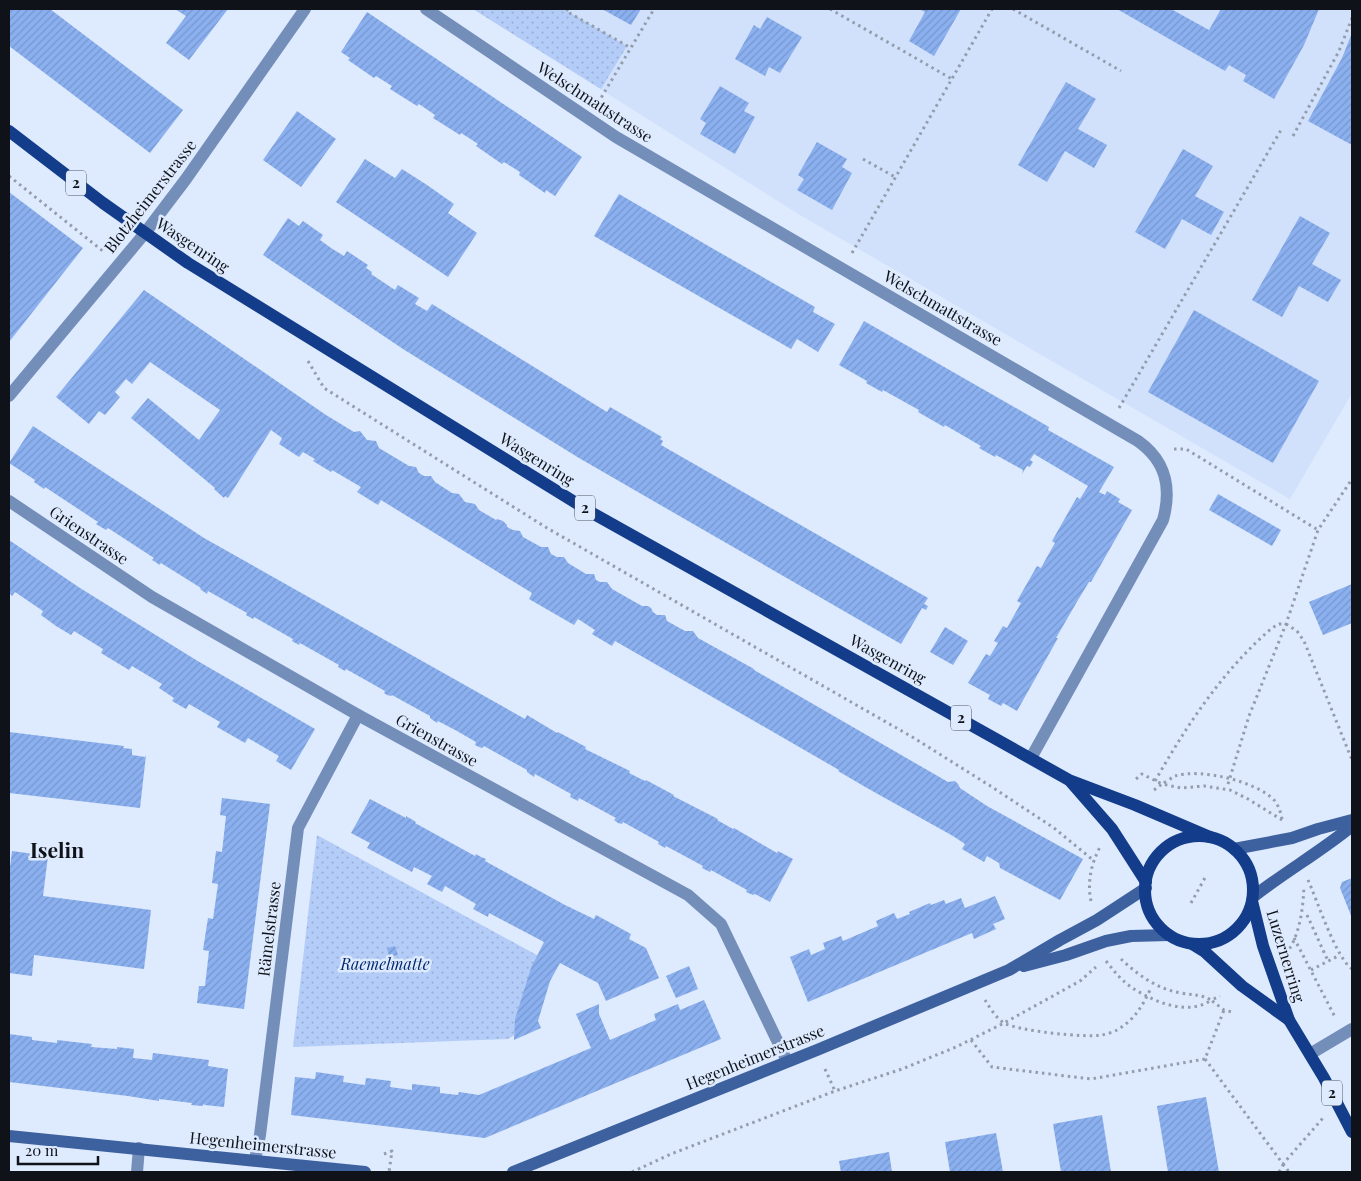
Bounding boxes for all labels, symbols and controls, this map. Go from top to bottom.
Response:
street label: Welschmattstrasse [533,56,657,147]
street label: Blotzheimerstrasse [99,135,200,257]
road number: 2 [66,170,86,196]
street label: Wasgenring [152,212,235,277]
street label: Welschmattstrasse [879,265,1006,350]
street label: Wasgenring [495,427,579,490]
road number: 2 [575,496,595,520]
street label: Grienstrasse [46,500,133,569]
street label: Wasgenring [845,628,931,688]
road number: 2 [951,706,971,730]
street label: Grienstrasse [392,708,482,771]
district label: Iselin [30,835,84,863]
street label: Rämelstrasse [252,880,285,978]
street label: Luzernerring [1262,907,1311,1005]
park label: Raemelmatte [339,953,430,974]
street label: Hegenheimerstrasse [682,1019,827,1094]
road number: 2 [1322,1080,1342,1106]
street label: Hegenheimerstrasse [188,1126,338,1163]
scale bar [18,1134,98,1166]
text: 20 m [25,1140,59,1160]

